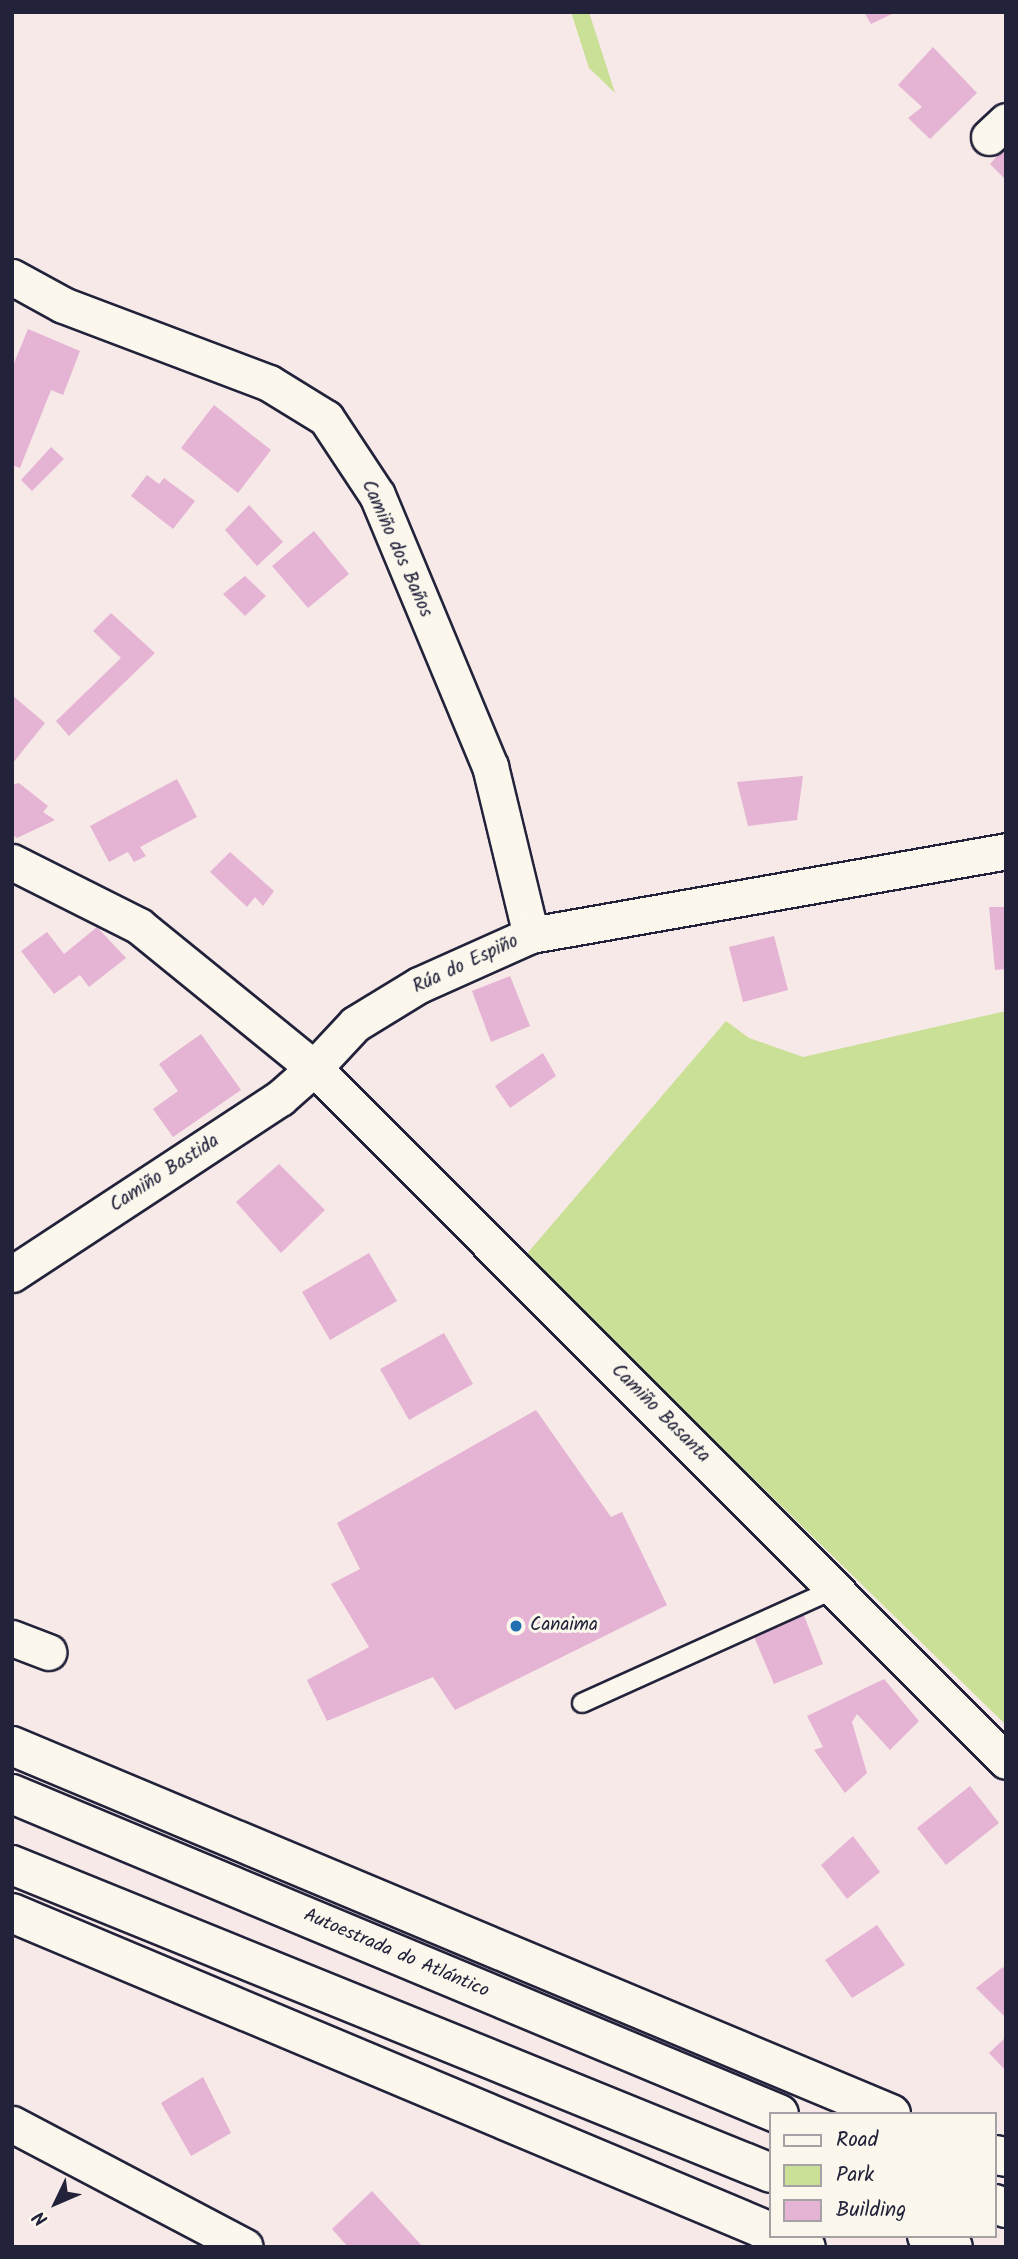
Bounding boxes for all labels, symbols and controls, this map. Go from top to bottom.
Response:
street label: Camiño dos Baños [356,477,436,621]
street label: Rúa do Espiño [410,931,522,999]
street label: Camiño Bastida [106,1130,224,1218]
street label: Camiño Basanta [606,1360,714,1468]
place label: Canaima [530,1615,598,1637]
marker: Canaima [508,1618,524,1634]
street label: Autoestrada do Atlántico [300,1905,492,2003]
legend [769,2112,997,2238]
text: Road [836,2124,878,2157]
text: Park [836,2159,874,2192]
north arrow [21,2168,91,2238]
text: Building [836,2194,906,2227]
text: N [26,2203,56,2232]

